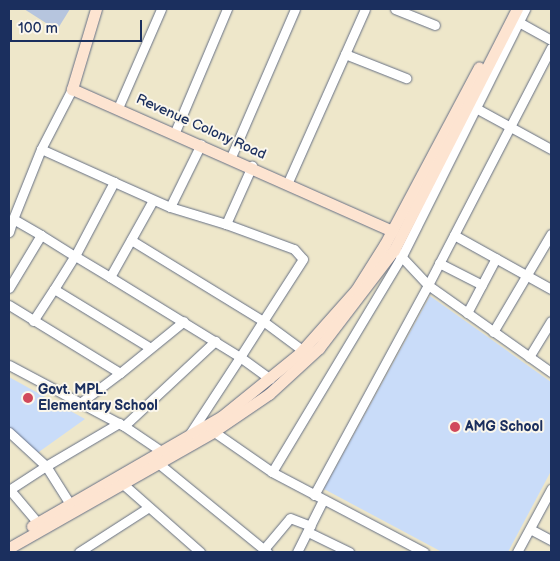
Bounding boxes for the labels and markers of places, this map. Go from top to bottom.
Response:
place label: Govt. MPL. Elementary School [38,382,158,414]
marker: Govt. MPL. Elementary School [22,392,34,404]
place label: AMG School [465,419,543,435]
marker: AMG School [449,421,461,433]

